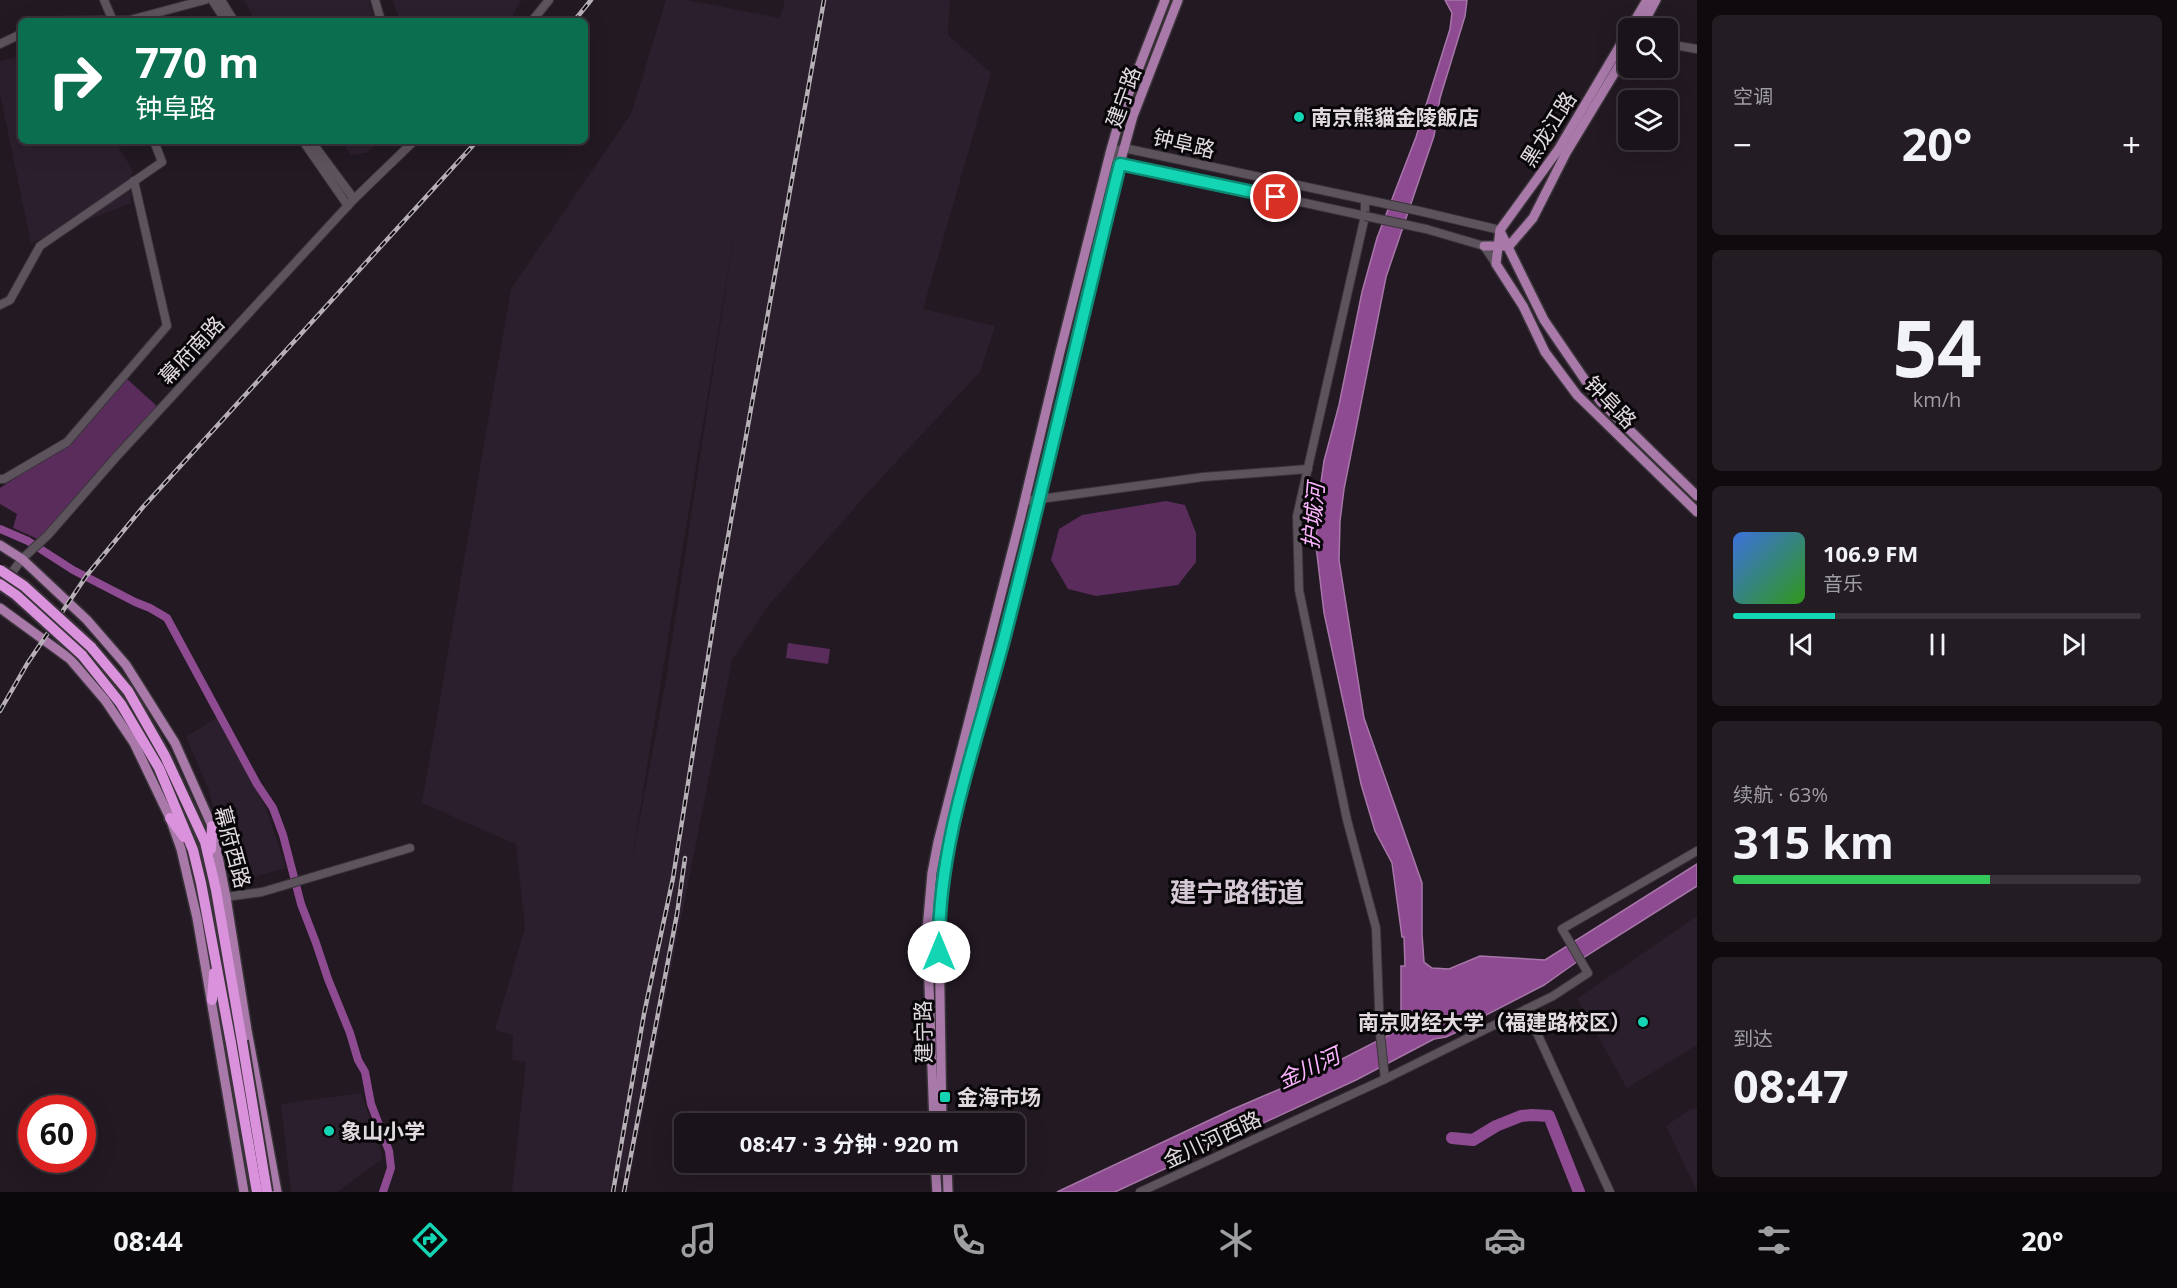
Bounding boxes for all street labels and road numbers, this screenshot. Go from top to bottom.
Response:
street label: 建宁路 [1099,63,1147,131]
street label: 黑龙江路 [1514,86,1582,172]
street label: 钟阜路 [1150,122,1218,164]
street label: 幕府南路 [152,310,230,390]
street label: 钟阜路 [1579,370,1643,434]
street label: 幕府西路 [209,803,257,891]
street label: 建宁路 [908,1000,938,1064]
street label: 金川河西路 [1159,1104,1265,1174]

